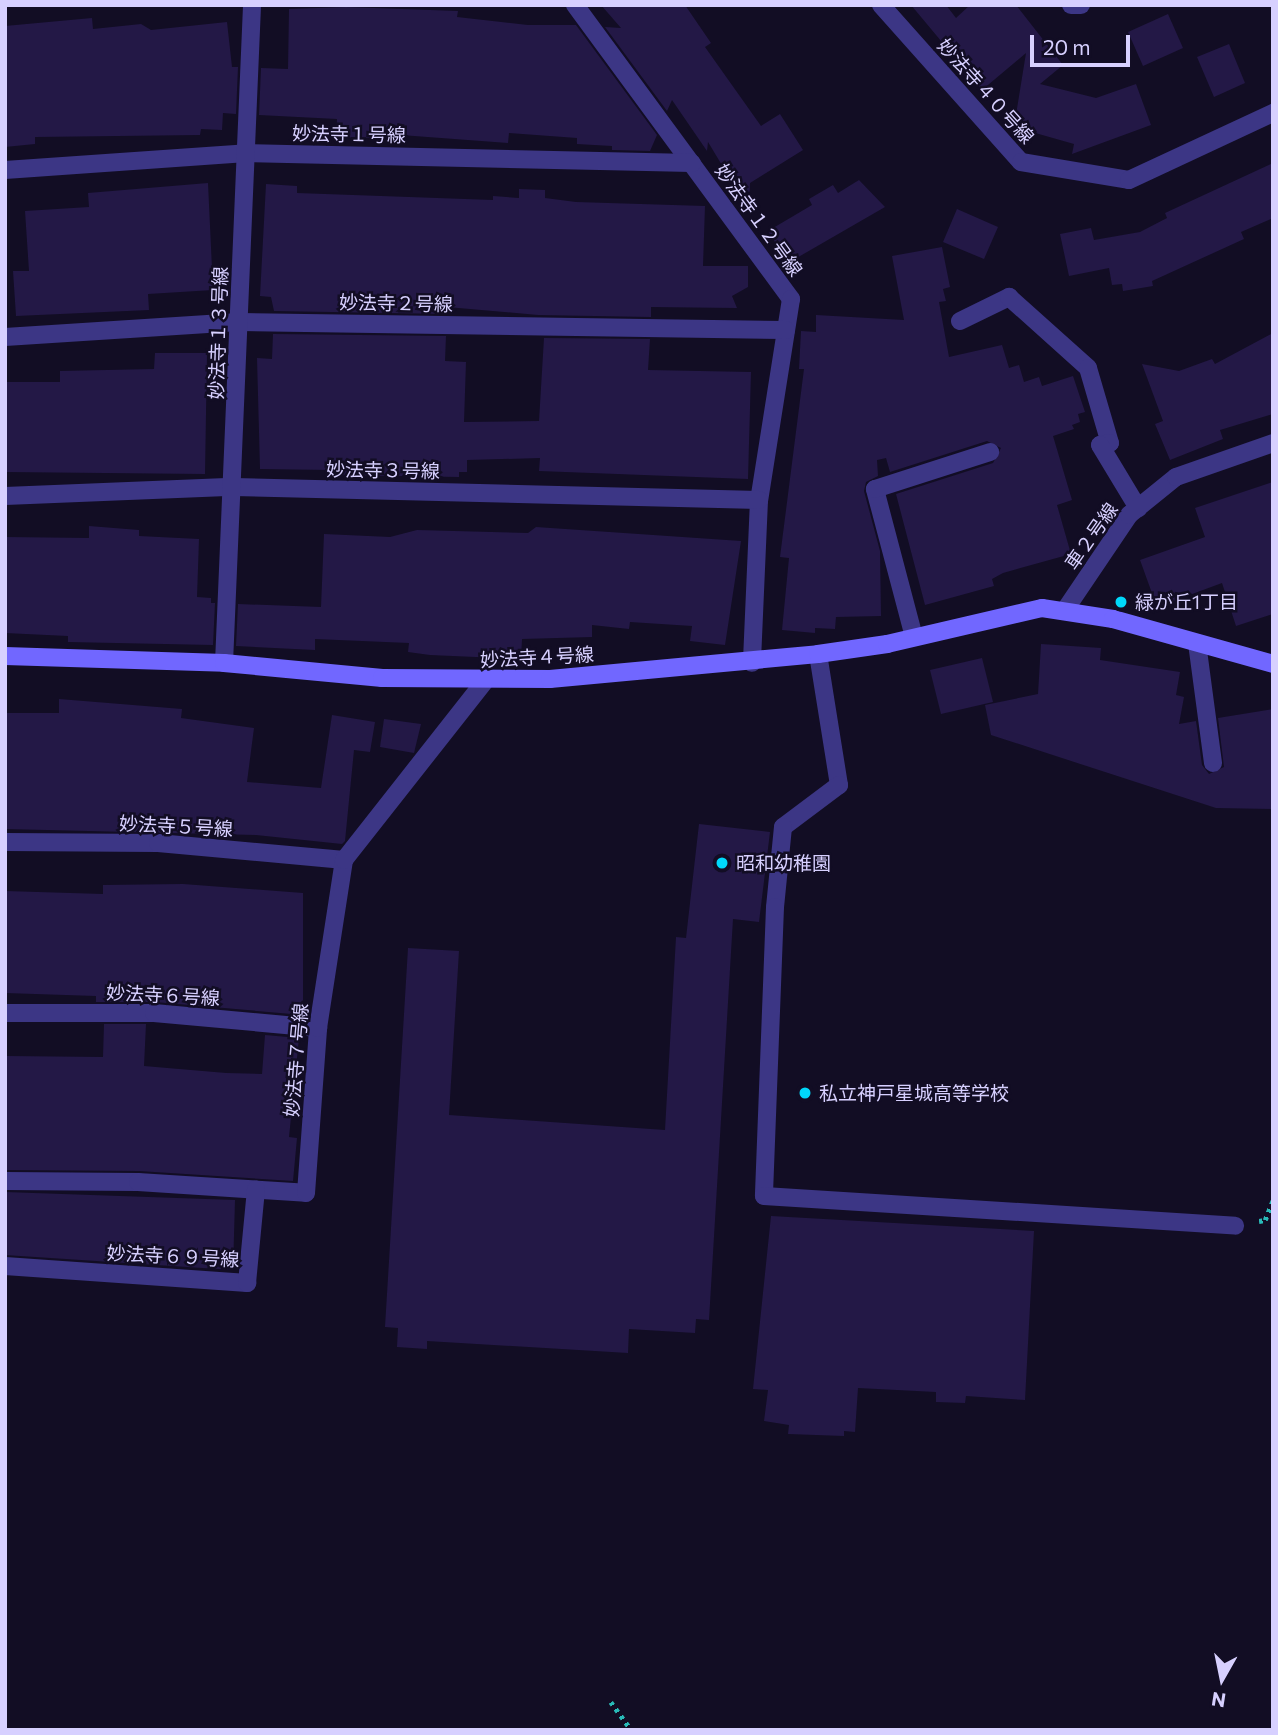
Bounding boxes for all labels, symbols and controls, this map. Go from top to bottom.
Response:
scale bar [1033,21,1133,65]
street label: 妙法寺４０号線 [933,34,1039,148]
text: 20 m [1043,34,1091,59]
street label: 妙法寺１号線 [292,122,406,146]
street label: 妙法寺１２号線 [711,159,807,281]
street label: 妙法寺１３号線 [204,266,232,400]
street label: 妙法寺２号線 [339,291,453,315]
street label: 妙法寺３号線 [326,458,440,482]
street label: 車２号線 [1060,498,1122,574]
place label: 緑が丘1丁目 [1135,591,1238,613]
marker: 緑が丘1丁目 [1113,594,1129,610]
street label: 妙法寺４号線 [479,643,595,671]
street label: 妙法寺５号線 [118,812,234,840]
place label: 昭和幼稚園 [736,852,831,874]
marker: 昭和幼稚園 [714,855,730,871]
street label: 妙法寺６号線 [105,981,221,1009]
street label: 妙法寺７号線 [280,1002,312,1118]
place label: 私立神戸星城高等学校 [819,1082,1009,1104]
marker: 私立神戸星城高等学校 [797,1085,813,1101]
street label: 妙法寺６９号線 [106,1241,240,1271]
north arrow [1187,1644,1257,1714]
text: N [1210,1688,1227,1713]

